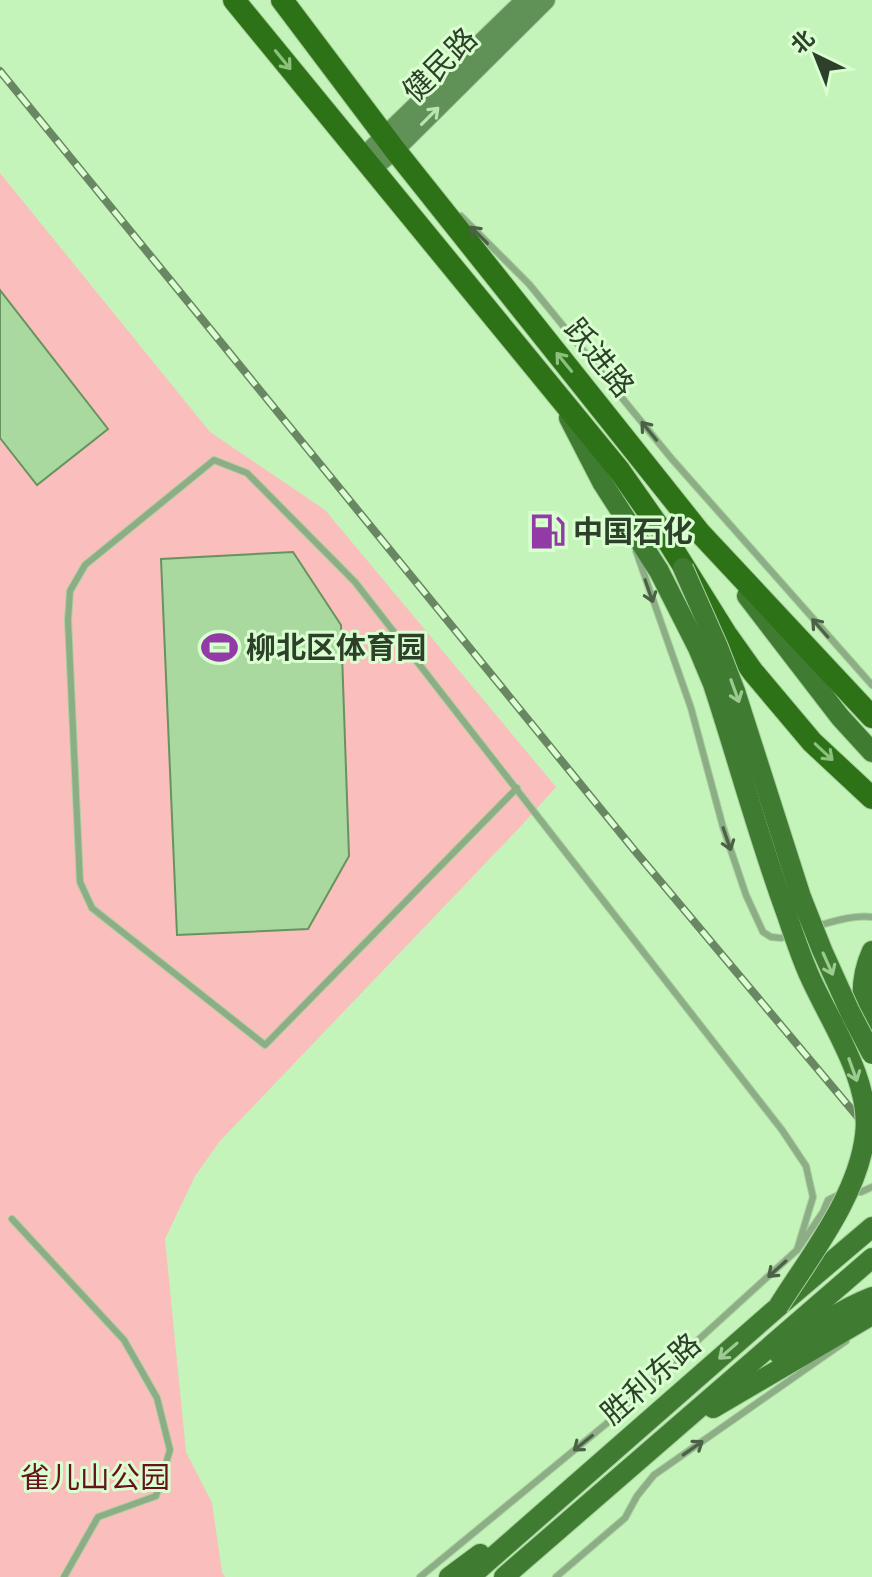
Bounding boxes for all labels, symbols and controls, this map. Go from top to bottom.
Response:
north arrow [776,16,856,96]
street label: 健民路 [395,20,485,110]
text: 北 [785,24,820,59]
one-way arrow [274,49,292,70]
one-way arrow [420,106,440,125]
one-way arrow [470,226,489,245]
street label: 跃进路 [556,312,641,405]
one-way arrow [555,352,573,373]
one-way arrow [640,421,658,442]
fuel station icon: 中国石化 [528,513,566,551]
place label: 中国石化 [573,514,693,551]
one-way arrow [643,578,657,603]
one-way arrow [811,618,829,638]
sports icon: 柳北区体育园 [201,629,239,667]
place label: 柳北区体育园 [246,630,426,667]
one-way arrow [729,679,743,703]
one-way arrow [814,743,834,762]
one-way arrow [720,826,735,851]
one-way arrow [821,952,836,976]
one-way arrow [847,1057,861,1082]
one-way arrow [767,1259,787,1277]
street label: 胜利东路 [594,1326,709,1433]
one-way arrow [718,1342,738,1360]
one-way arrow [574,1434,594,1452]
one-way arrow [681,1440,703,1456]
park label: 雀儿山公园 [20,1460,170,1497]

